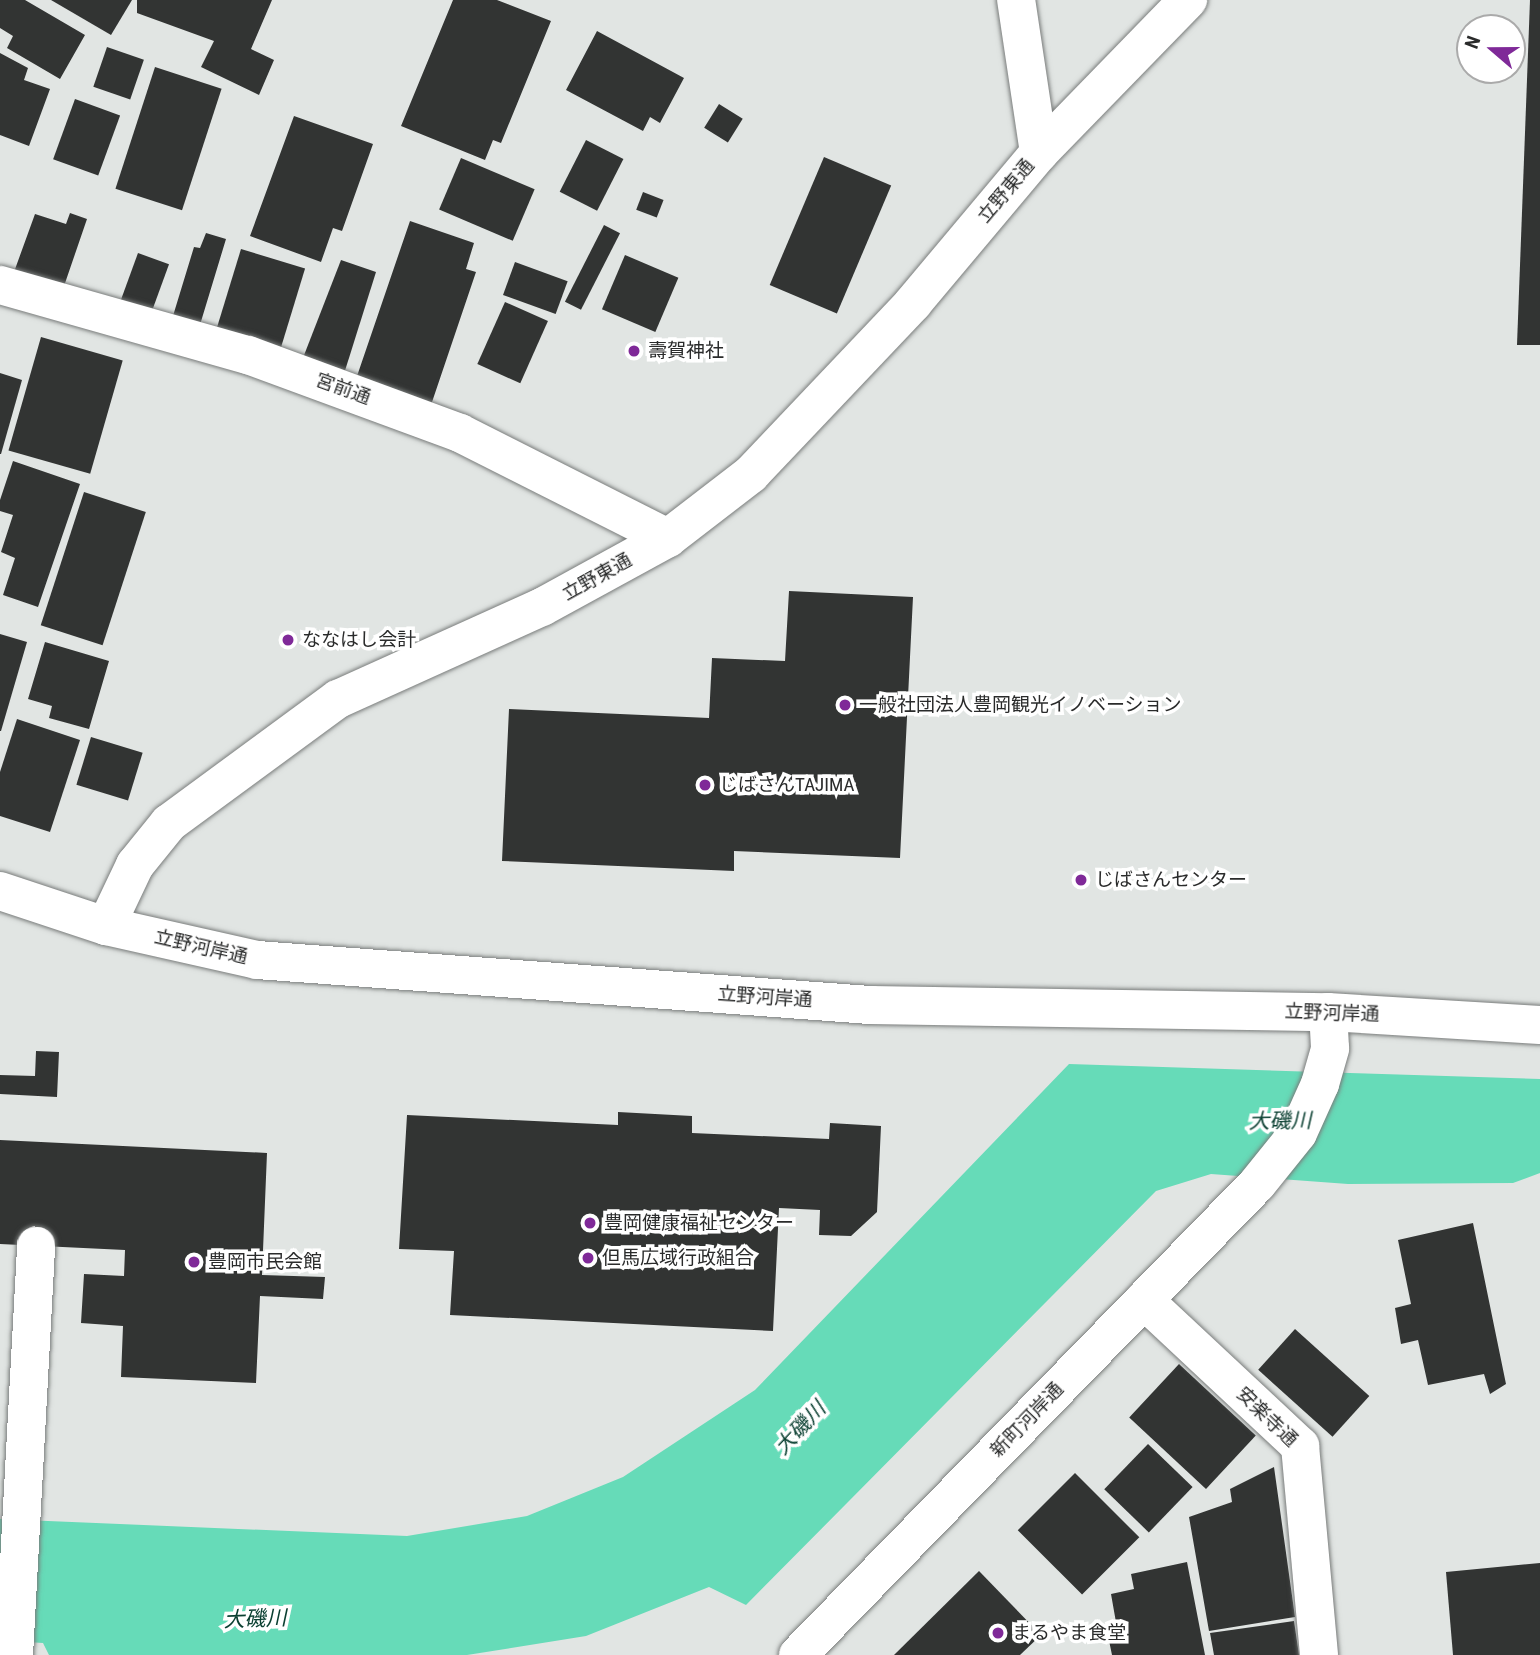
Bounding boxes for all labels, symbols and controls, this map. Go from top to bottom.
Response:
north arrow [1456,14,1526,84]
text: N [1460,33,1485,52]
street label: 立野東通 [973,155,1039,227]
place label: 壽賀神社 [648,340,724,362]
marker: 壽賀神社 [626,343,642,359]
street label: 宮前通 [312,369,374,409]
street label: 立野東通 [558,549,636,605]
place label: ななはし会計 [302,629,416,651]
marker: ななはし会計 [280,632,296,648]
place label: 一般社団法人豊岡観光イノベーション [859,694,1182,716]
marker: 一般社団法人豊岡観光イノベーション [837,697,853,713]
place label: じばさんTAJIMA [719,774,855,796]
marker: じばさんTAJIMA [697,777,713,793]
place label: じばさんセンター [1095,869,1247,891]
marker: じばさんセンター [1073,872,1089,888]
street label: 立野河岸通 [152,925,250,969]
street label: 立野河岸通 [717,982,813,1012]
street label: 立野河岸通 [1284,1000,1380,1026]
water label: 大磯川 [1248,1108,1312,1134]
place label: 豊岡健康福祉センター [604,1212,794,1234]
marker: 豊岡健康福祉センター [582,1215,598,1231]
place label: 但馬広域行政組合 [602,1247,754,1269]
marker: 但馬広域行政組合 [580,1250,596,1266]
place label: 豊岡市民会館 [208,1251,322,1273]
marker: 豊岡市民会館 [186,1254,202,1270]
street label: 新町河岸通 [986,1378,1068,1462]
street label: 安楽寺通 [1232,1382,1302,1452]
water label: 大磯川 [769,1396,831,1460]
water label: 大磯川 [223,1605,287,1633]
place label: まるやま食堂 [1012,1622,1126,1644]
marker: まるやま食堂 [990,1625,1006,1641]

